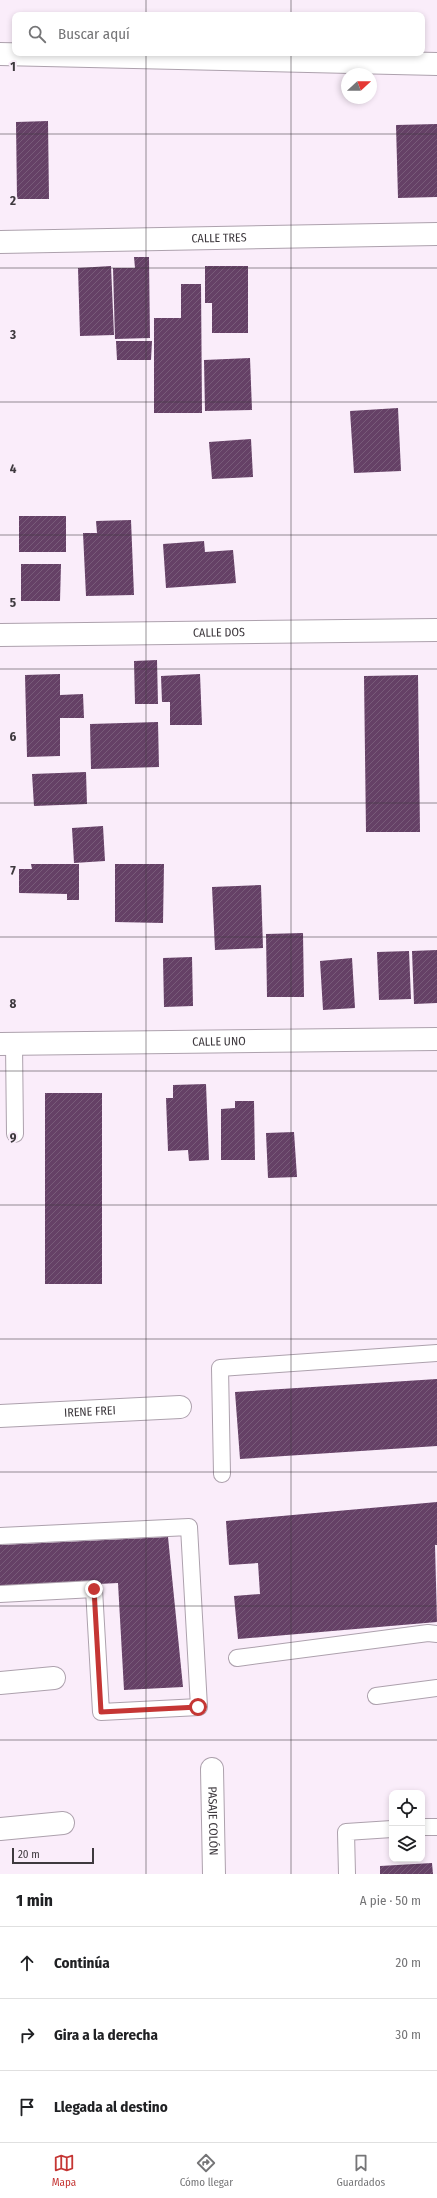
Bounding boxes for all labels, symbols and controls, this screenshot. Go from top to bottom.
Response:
search box [12,12,425,56]
icon: search [26,23,48,45]
text: Buscar aquí [58,25,130,43]
text: 1 [10,59,16,74]
north arrow [341,68,377,104]
text: 2 [9,193,16,208]
street label: CALLE TRES [191,230,247,245]
text: 3 [9,327,16,342]
text: 4 [10,461,17,476]
text: 5 [10,595,16,610]
street label: CALLE DOS [193,625,245,640]
text: 6 [10,729,17,744]
text: 7 [10,863,16,878]
text: 8 [10,996,17,1011]
street label: CALLE UNO [192,1034,246,1049]
text: 9 [10,1130,17,1145]
street label: IRENE FREI [64,1403,116,1420]
route end [85,1580,103,1598]
route start [189,1698,207,1716]
street label: PASAJE COLÓN [205,1786,222,1856]
map controls [389,1790,425,1862]
button: locate [389,1790,425,1826]
button: layers [389,1826,425,1862]
scale bar [12,1846,94,1865]
text: 20 m [18,1848,40,1861]
text: 1 min [16,1890,53,1911]
text: A pie · 50 m [360,1893,421,1908]
icon: ahead [16,1952,38,1974]
text: Continúa [54,1954,110,1972]
text: 20 m [395,1955,421,1970]
icon: right [16,2024,38,2046]
text: Gira a la derecha [54,2026,158,2044]
text: 30 m [395,2027,421,2042]
icon: arrive [16,2096,38,2118]
text: Llegada al destino [54,2098,168,2116]
tab: Mapa [52,2152,76,2189]
tab: Cómo llegar [180,2152,233,2189]
tab: Guardados [337,2152,385,2189]

